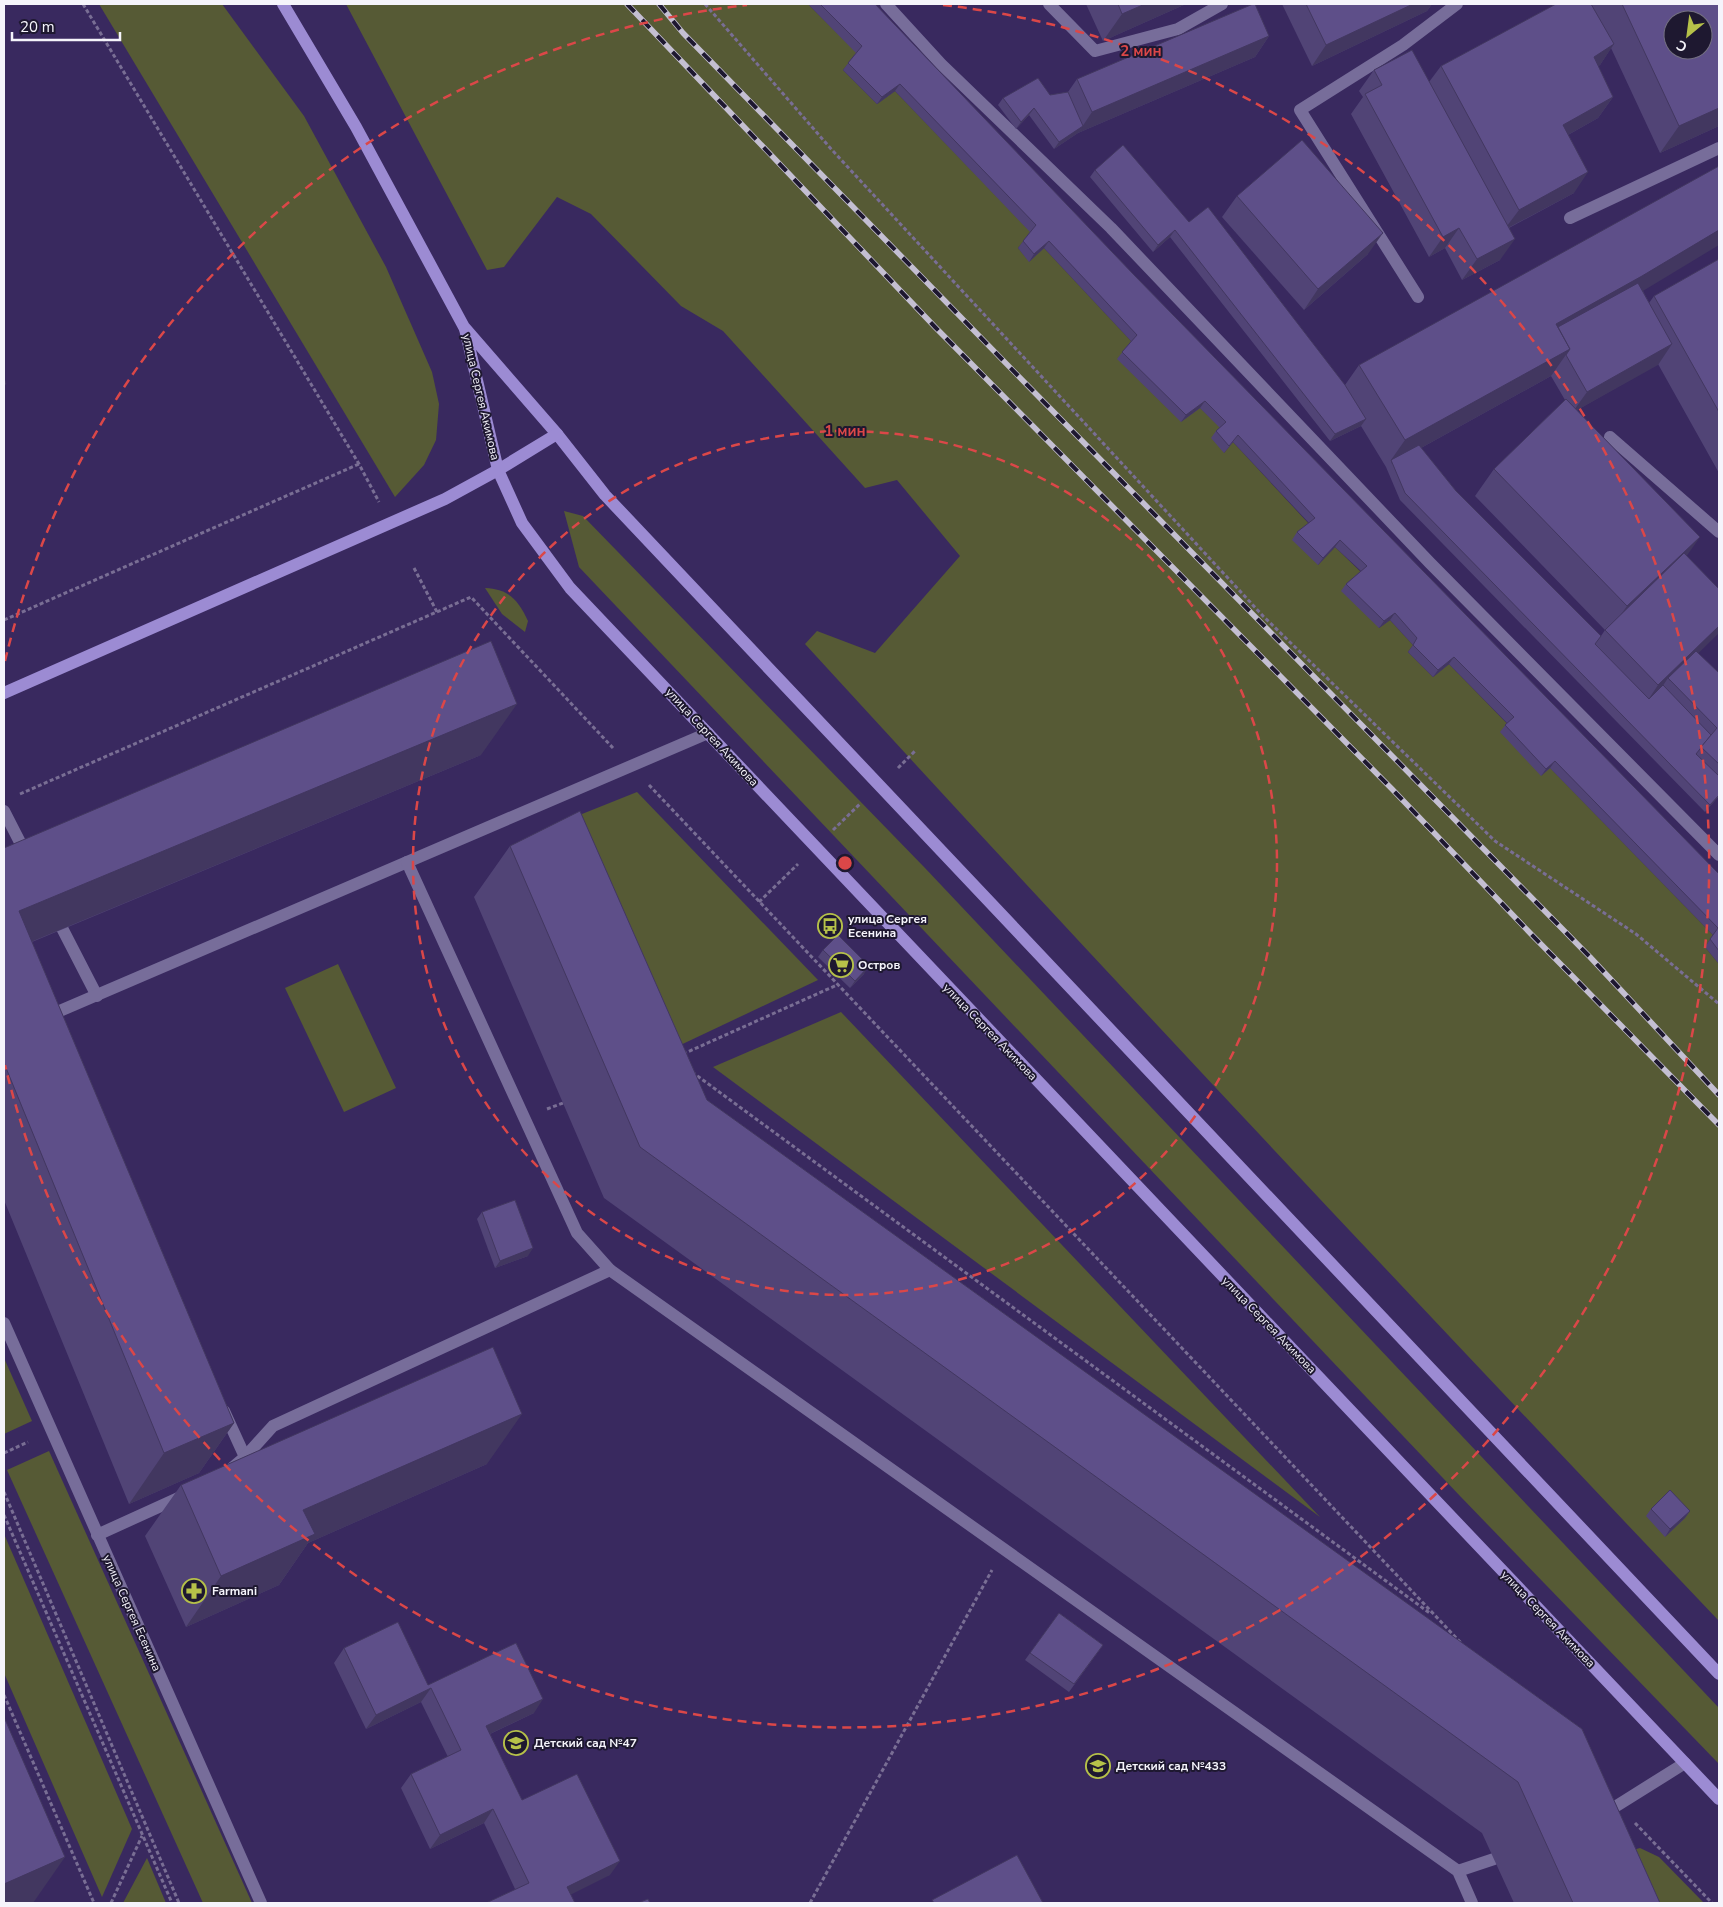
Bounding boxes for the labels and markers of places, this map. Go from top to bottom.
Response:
centre of rings [836,854,854,872]
place label: улица Сергея Есенина [848,911,927,941]
bus stop icon: улица Сергея Есенина [817,913,843,939]
supermarket icon: Остров [828,952,854,978]
place label: Остров [858,957,900,973]
pharmacy icon: Farmani [181,1578,207,1604]
place label: Farmani [212,1583,257,1599]
school or university icon: Детский сад №47 [503,1730,529,1756]
place label: Детский сад №47 [534,1735,637,1751]
school or university icon: Детский сад №433 [1085,1753,1111,1779]
place label: Детский сад №433 [1116,1758,1226,1774]

